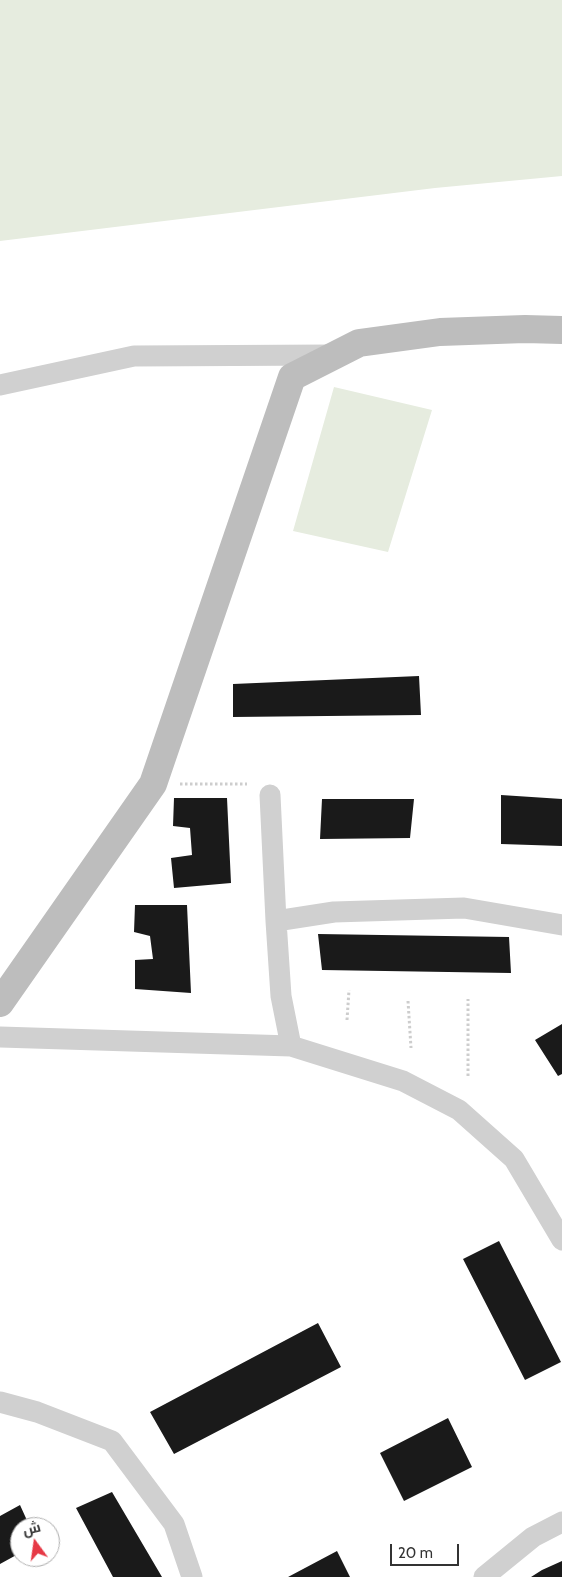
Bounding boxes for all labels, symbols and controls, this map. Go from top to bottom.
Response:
north arrow [10,1517,60,1567]
text: ش [21,1518,43,1539]
scale bar [392,1534,461,1566]
text: 20 m [398,1544,433,1562]

